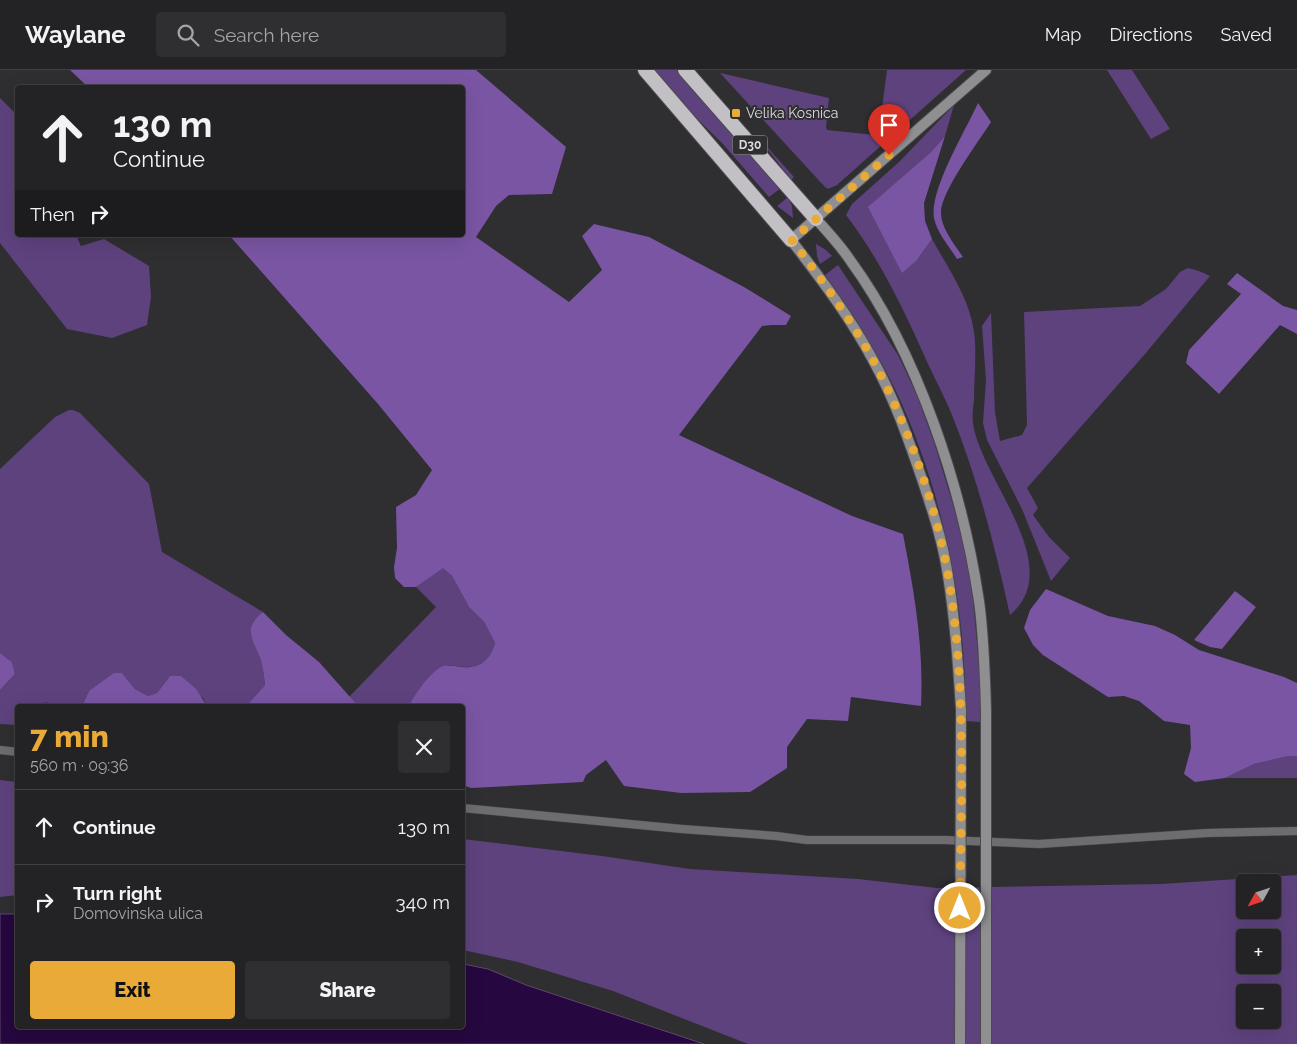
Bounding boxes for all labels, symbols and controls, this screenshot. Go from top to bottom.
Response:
search box [156,12,506,57]
text: Waylane [25,20,126,49]
icon: search [174,21,202,49]
text: Search here [214,24,319,46]
text: Map [1045,24,1081,45]
text: Directions [1109,24,1193,45]
text: Saved [1221,24,1272,45]
text: 130 m [113,104,212,145]
pin [868,104,910,155]
icon: ahead [30,105,95,170]
place label: Velika Kosnica [746,105,838,121]
marker: Velika Kosnica [730,107,742,119]
icon: arrive [875,111,903,139]
road number: D30 [732,136,768,154]
text: Continue [113,146,205,172]
icon: right [85,200,113,228]
text: Then [30,203,75,225]
text: 7 min [30,719,109,754]
button: close [398,721,450,773]
text: 560 m · 09:36 [30,756,129,775]
icon: ahead [30,813,58,841]
text: Continue [73,816,156,838]
text: 130 m [398,816,450,838]
north arrow [1236,874,1281,919]
map controls [1236,874,1281,1029]
position arrow [933,881,985,933]
text: Turn right [73,882,162,904]
icon: right [30,888,58,916]
text: 340 m [396,891,450,913]
text: Domovinska ulica [73,904,203,923]
button: + [1236,929,1281,974]
button: Exit [30,961,235,1019]
button: Share [245,961,450,1019]
button: − [1236,984,1281,1029]

